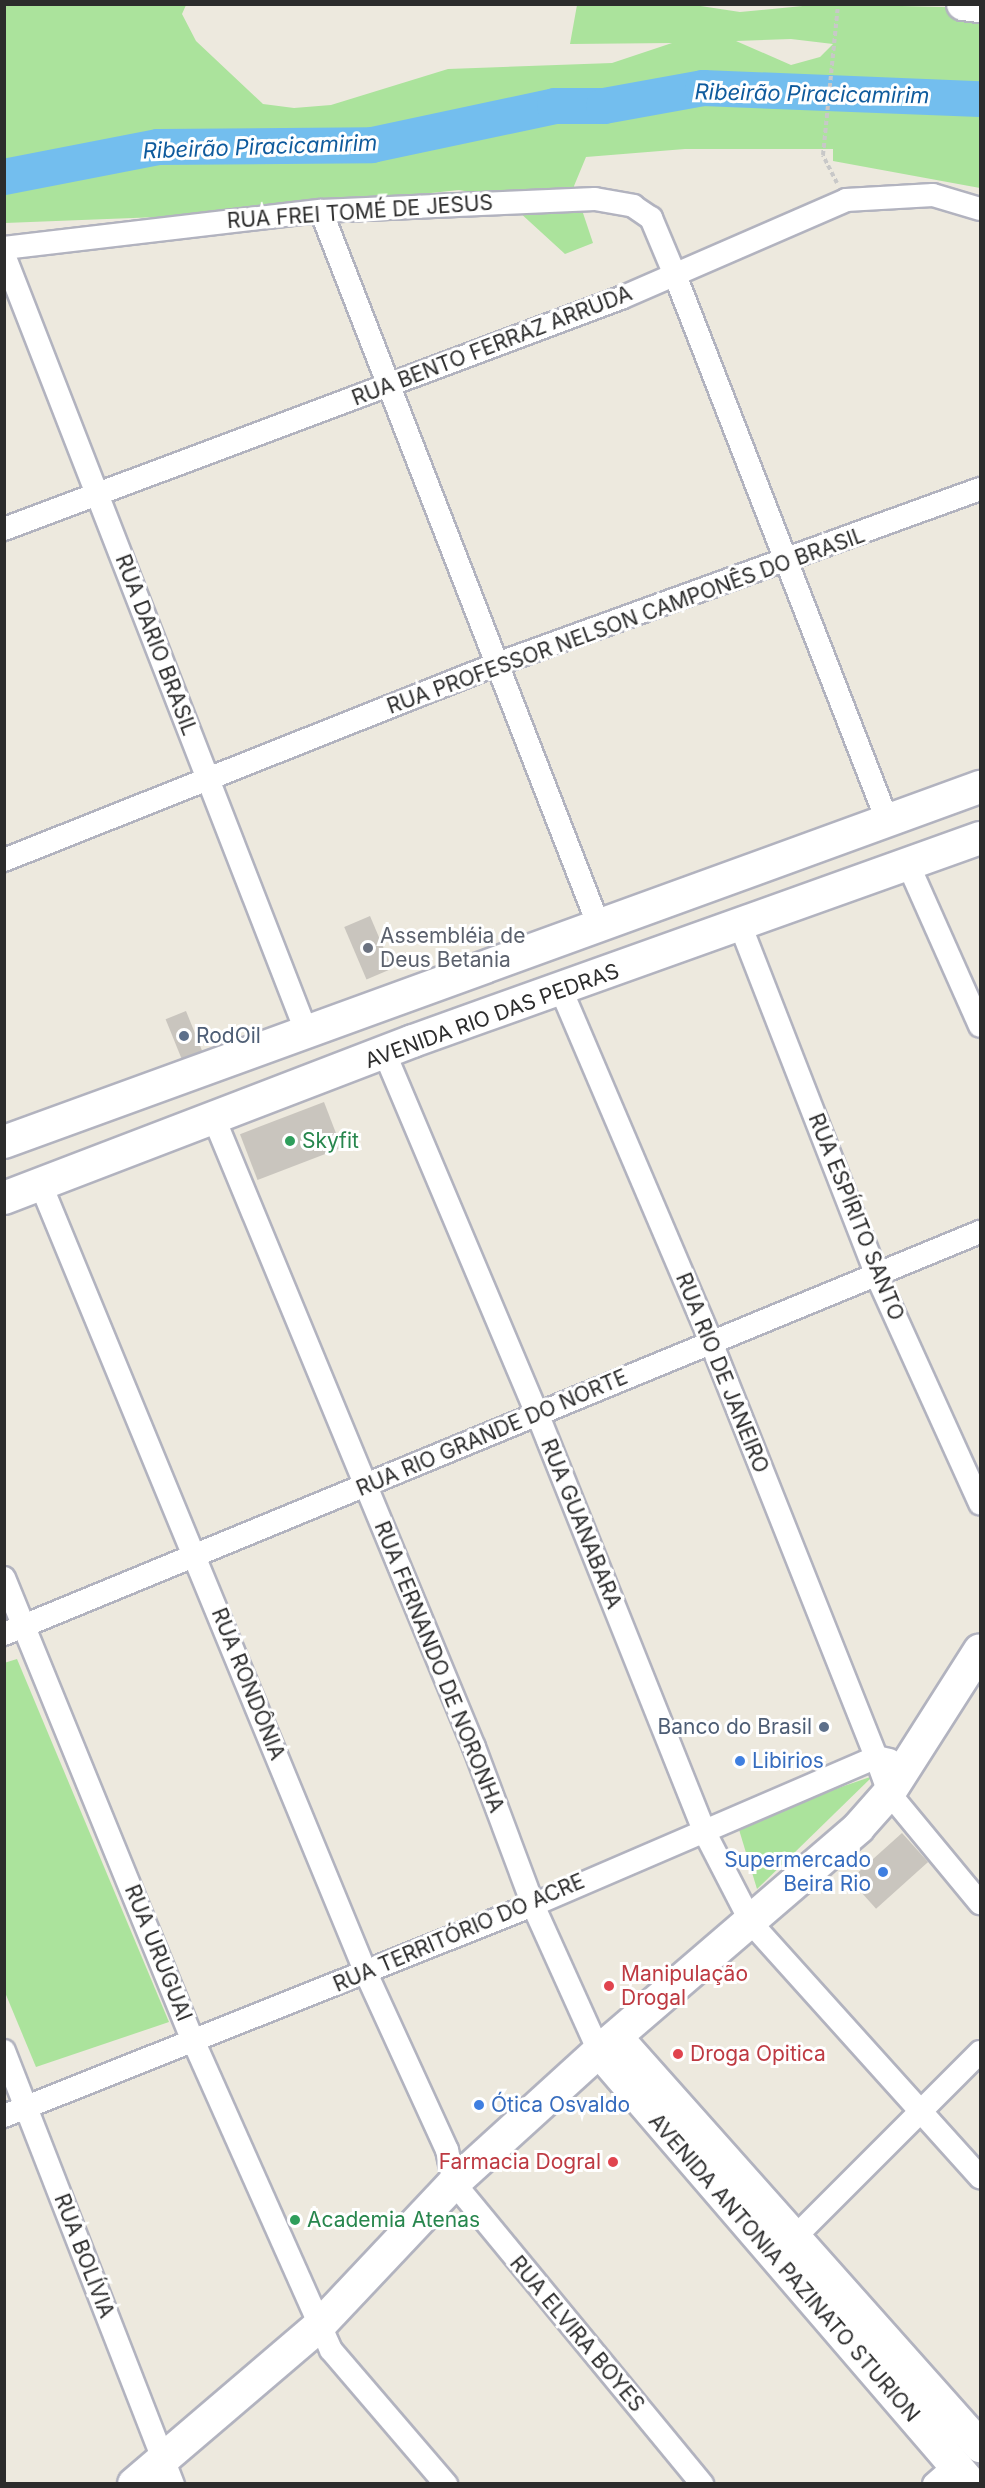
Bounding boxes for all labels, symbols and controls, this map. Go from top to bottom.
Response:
water label: Ribeirão Piracicamirim [694,79,930,109]
water label: Ribeirão Piracicamirim [142,130,378,164]
street label: RUA FREI TOMÉ DE JESUS [226,190,494,234]
street label: RUA BENTO FERRAZ ARRUDA [348,281,636,411]
street label: RUA PROFESSOR NELSON CAMPONÊS DO BRASIL [384,523,868,719]
street label: RUA DARIO BRASIL [110,551,202,739]
place label: Assembléia de Deus Betania [380,923,525,973]
marker: Assembléia de Deus Betania [361,941,375,955]
street label: AVENIDA RIO DAS PEDRAS [362,958,622,1074]
place label: RodOil [196,1023,261,1049]
marker: RodOil [177,1029,191,1043]
street label: RUA ESPÍRITO SANTO [803,1110,909,1324]
place label: Skyfit [302,1128,359,1154]
marker: Skyfit [283,1134,297,1148]
street label: RUA RIO DE JANEIRO [670,1269,774,1477]
street label: RUA RIO GRANDE DO NORTE [353,1364,631,1502]
street label: RUA GUANABARA [535,1435,627,1613]
street label: RUA FERNANDO DE NORONHA [369,1518,509,1816]
street label: RUA RONDÔNIA [206,1604,290,1764]
place label: Banco do Brasil [658,1714,812,1740]
marker: Banco do Brasil [817,1720,831,1734]
place label: Libirios [752,1748,824,1774]
marker: Libirios [733,1754,747,1768]
place label: Supermercado Beira Rio [724,1847,871,1897]
marker: Supermercado Beira Rio [876,1865,890,1879]
street label: RUA TERRITÓRIO DO ACRE [330,1869,588,1997]
street label: RUA URUGUAI [119,1881,197,2025]
place label: Manipulação Drogal [621,1961,748,2011]
marker: Manipulação Drogal [602,1979,616,1993]
place label: Droga Opitica [690,2041,826,2067]
marker: Droga Opitica [671,2047,685,2061]
place label: Ótica Osvaldo [491,2092,630,2118]
marker: Ótica Osvaldo [472,2098,486,2112]
street label: AVENIDA ANTONIA PAZINATO STURION [643,2109,925,2427]
place label: Farmacia Dogral [439,2149,601,2175]
marker: Farmacia Dogral [606,2155,620,2169]
street label: RUA BOLÍVIA [49,2190,119,2322]
place label: Academia Atenas [307,2207,480,2233]
marker: Academia Atenas [288,2213,302,2227]
street label: RUA ELVIRA BOYES [504,2251,650,2417]

